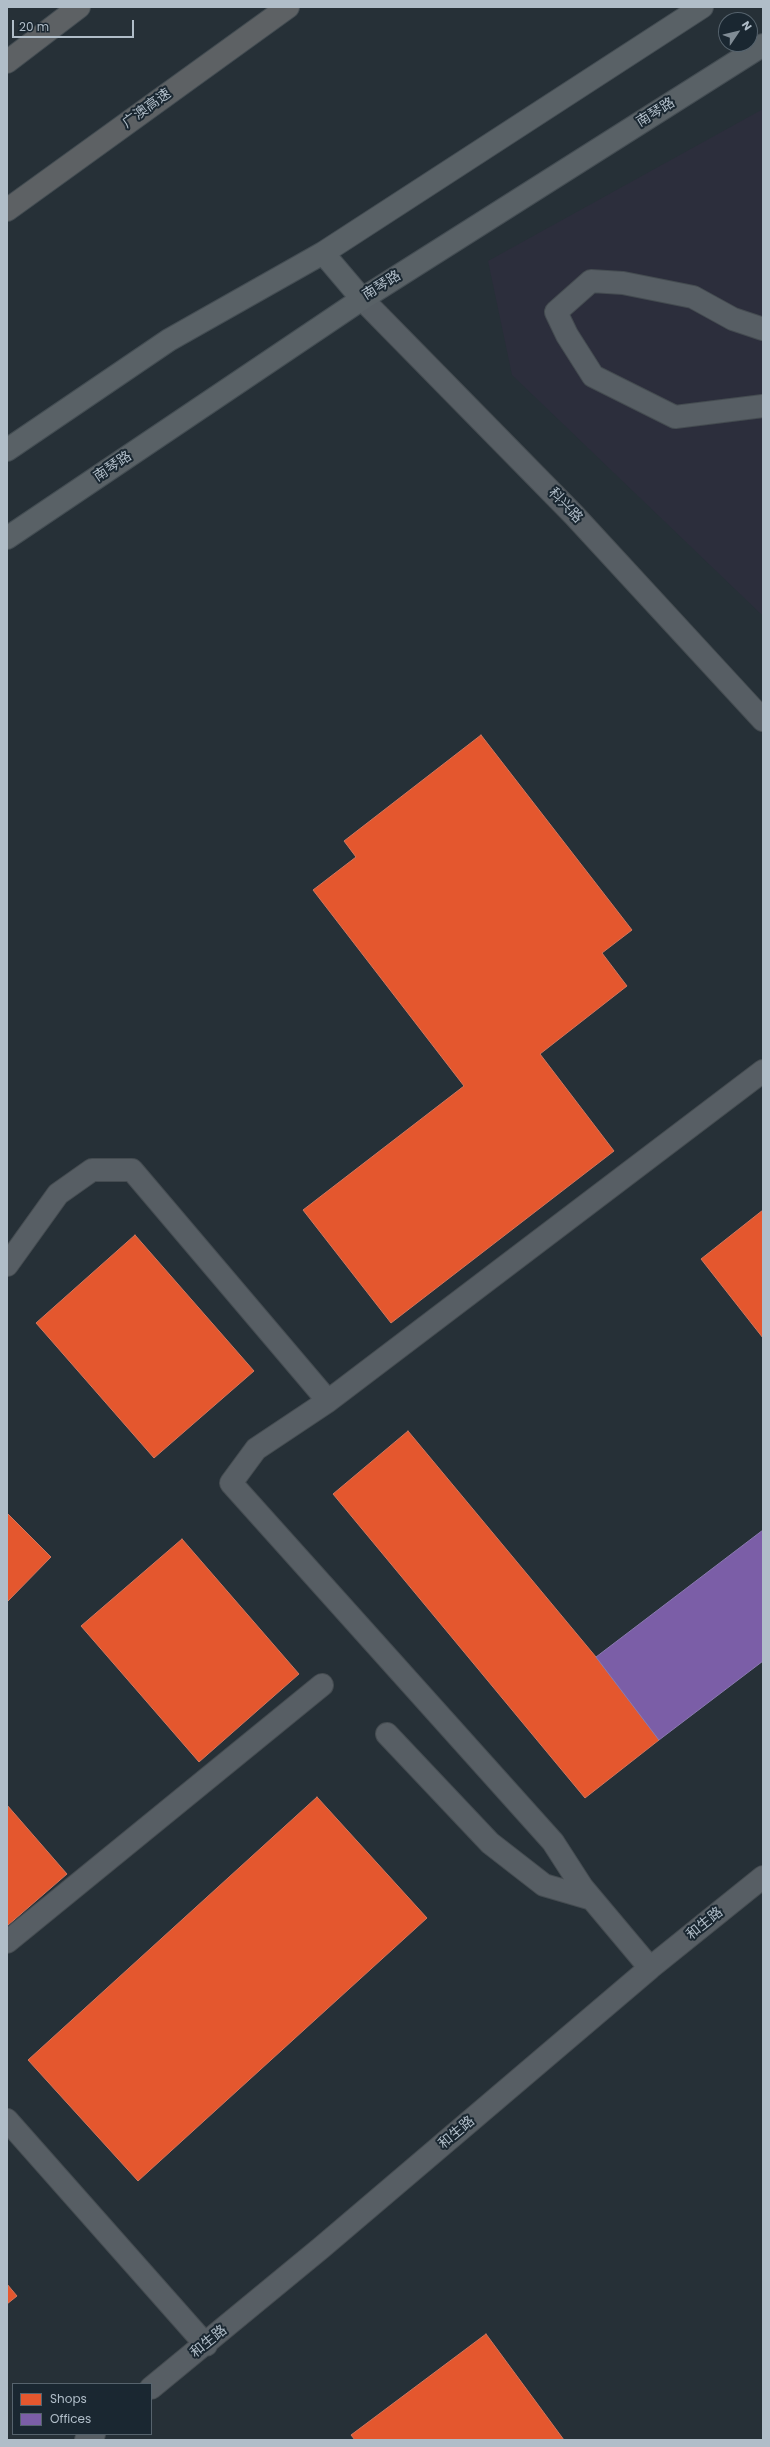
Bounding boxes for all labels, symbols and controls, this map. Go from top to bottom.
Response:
scale bar [14,12,136,38]
north arrow [718,12,758,52]
text: 20 m [19,18,49,35]
text: N [738,18,756,34]
street label: 广澳高速 [119,86,175,132]
street label: 南琴路 [634,95,678,131]
street label: 南琴路 [360,268,404,304]
street label: 南琴路 [91,448,135,486]
street label: 科兴路 [544,485,586,527]
street label: 和生路 [683,1904,727,1944]
street label: 和生路 [436,2113,478,2153]
street label: 和生路 [187,2322,231,2362]
legend [12,2383,152,2435]
text: Shops [50,2390,87,2407]
text: Offices [50,2410,91,2427]

